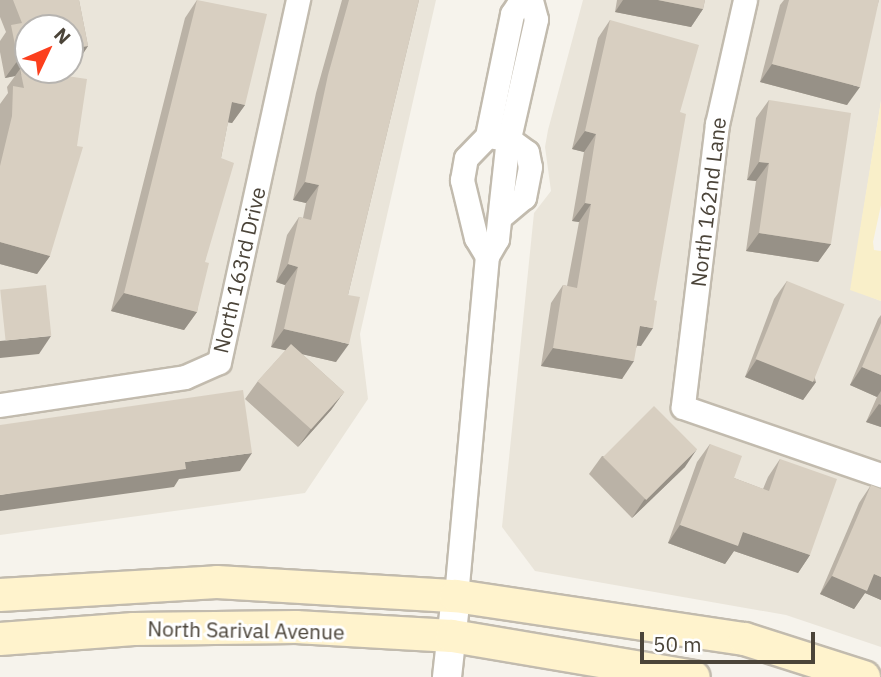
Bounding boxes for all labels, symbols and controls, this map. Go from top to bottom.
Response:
north arrow [14,14,84,84]
text: N [49,23,76,49]
street label: North 162nd Lane [685,116,731,288]
street label: North 163rd Drive [208,184,270,356]
street label: North Sarival Avenue [147,616,345,644]
scale bar [643,618,818,662]
text: 50 m [653,630,702,658]

